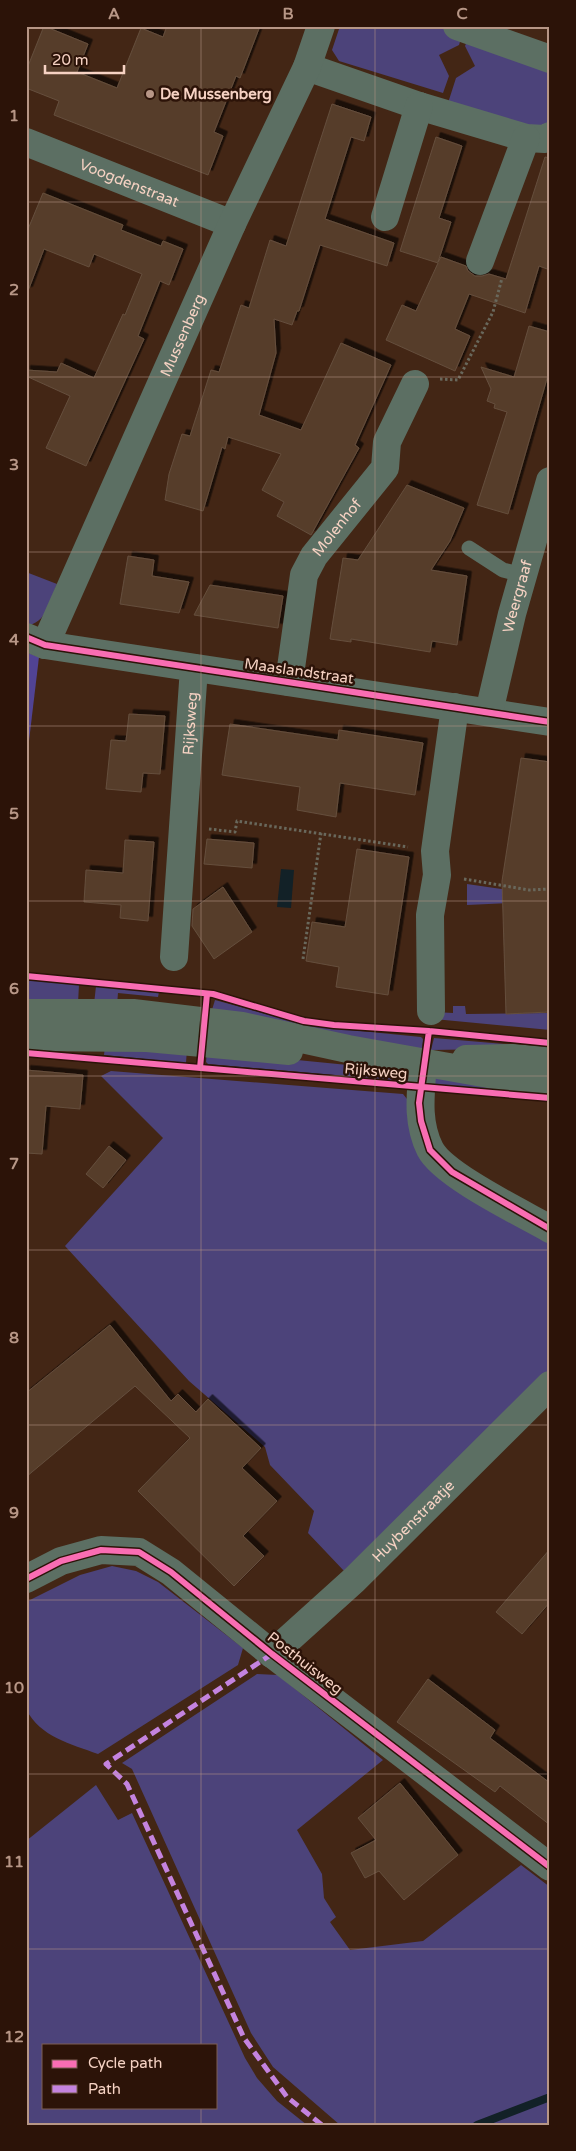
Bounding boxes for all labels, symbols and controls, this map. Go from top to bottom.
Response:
text: A [108,4,120,24]
text: B [282,4,294,24]
text: C [456,4,468,24]
scale bar [45,42,124,74]
text: 20 m [52,51,89,69]
place label: De Mussenberg [160,85,272,104]
marker: De Mussenberg [144,88,156,100]
text: 1 [9,106,19,126]
street label: Voogdenstraat [77,155,182,211]
text: 2 [9,280,19,300]
street label: Mussenberg [156,291,209,379]
text: 3 [9,455,19,475]
street label: Molenhof [308,495,366,560]
street label: Weergraaf [499,558,536,635]
text: 4 [9,630,19,650]
street label: Maaslandstraat [243,654,355,688]
street label: Rijksweg [179,691,201,756]
text: 5 [9,804,19,824]
text: 6 [9,979,19,999]
street label: Rijksweg [344,1059,408,1083]
text: 7 [9,1154,19,1174]
text: 8 [9,1328,19,1348]
street label: Huybenstraatje [368,1476,458,1566]
text: 9 [9,1503,19,1523]
street label: Posthuisweg [264,1628,346,1698]
text: 10 [4,1678,24,1698]
text: 11 [4,1852,24,1872]
text: 12 [4,2027,24,2047]
legend [42,2044,218,2108]
text: Cycle path [88,2054,162,2072]
text: Path [88,2080,121,2098]

